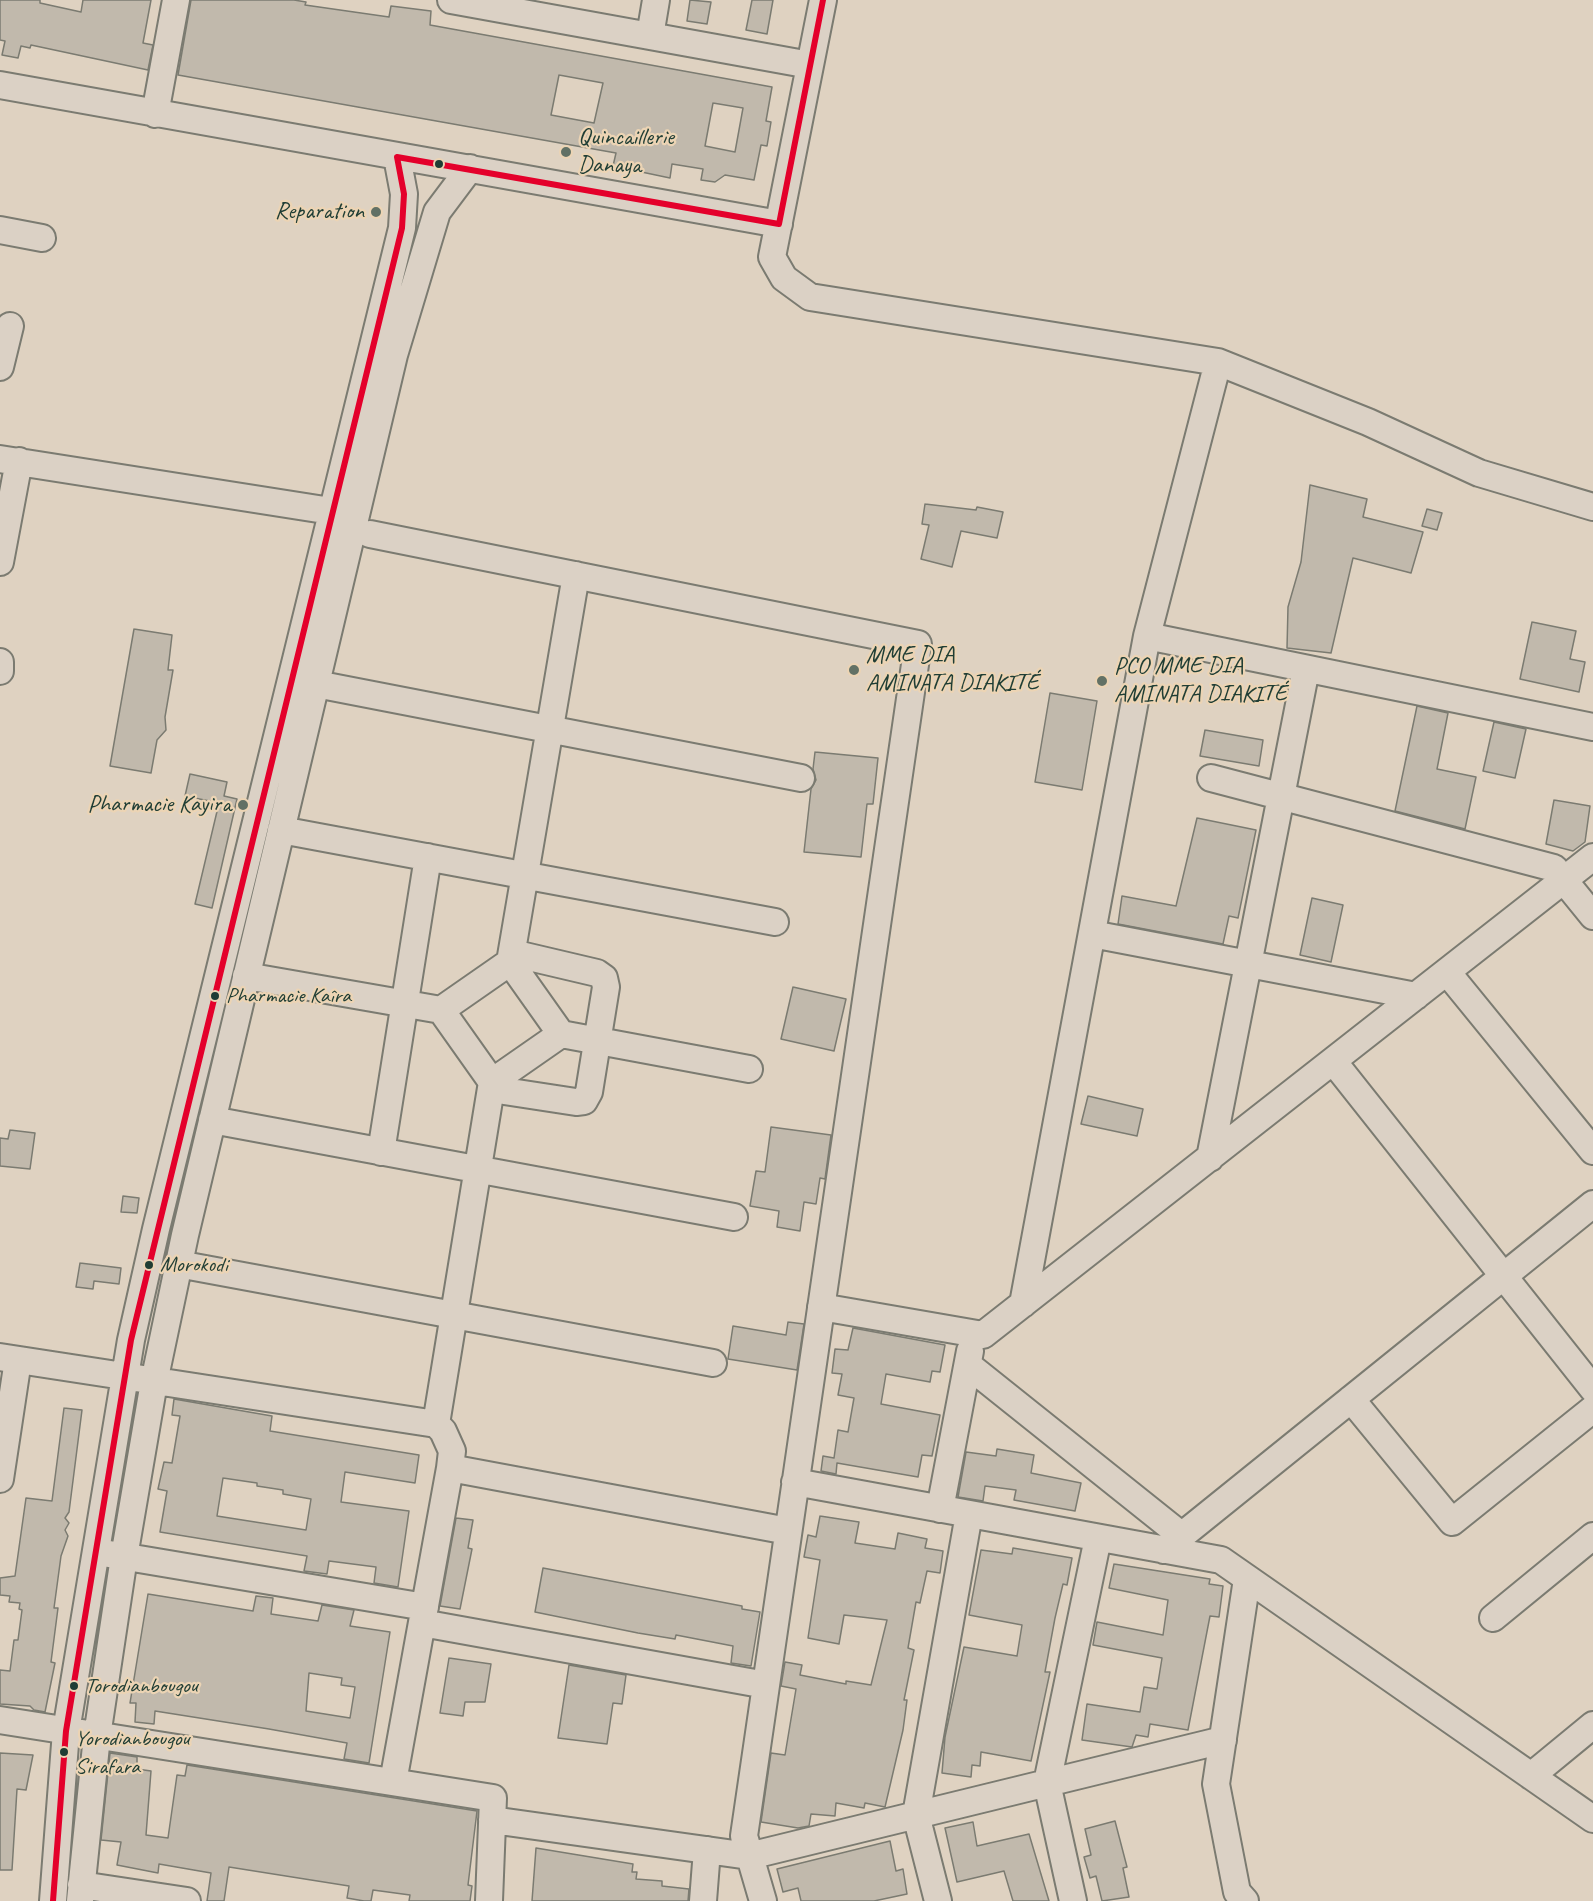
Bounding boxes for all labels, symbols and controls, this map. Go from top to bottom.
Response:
place label: Quincaillerie Danaya [578,124,674,180]
marker: Quincaillerie Danaya [559,145,573,159]
unlabelled marker [433,158,445,170]
place label: Reparation [275,198,364,226]
marker: Reparation [369,205,383,219]
place label: MME DIA AMINATA DIAKITÉ [866,642,1039,698]
place label: PCO MME DIA AMINATA DIAKITÉ [1114,653,1287,709]
marker: MME DIA AMINATA DIAKITÉ [847,663,861,677]
marker: PCO MME DIA AMINATA DIAKITÉ [1095,674,1109,688]
place label: Pharmacie Kayira [88,791,231,819]
marker: Pharmacie Kayira [236,798,250,812]
place label: Pharmacie Kaîra [226,983,351,1009]
marker: Pharmacie Kaîra [209,990,221,1002]
place label: Morokodi [160,1252,228,1278]
marker: Morokodi [143,1259,155,1271]
place label: Torodianbougou [85,1673,198,1699]
marker: Torodianbougou [68,1680,80,1692]
place label: Yorodianbougou Sirafara [75,1726,190,1778]
marker: Yorodianbougou Sirafara [58,1746,70,1758]

